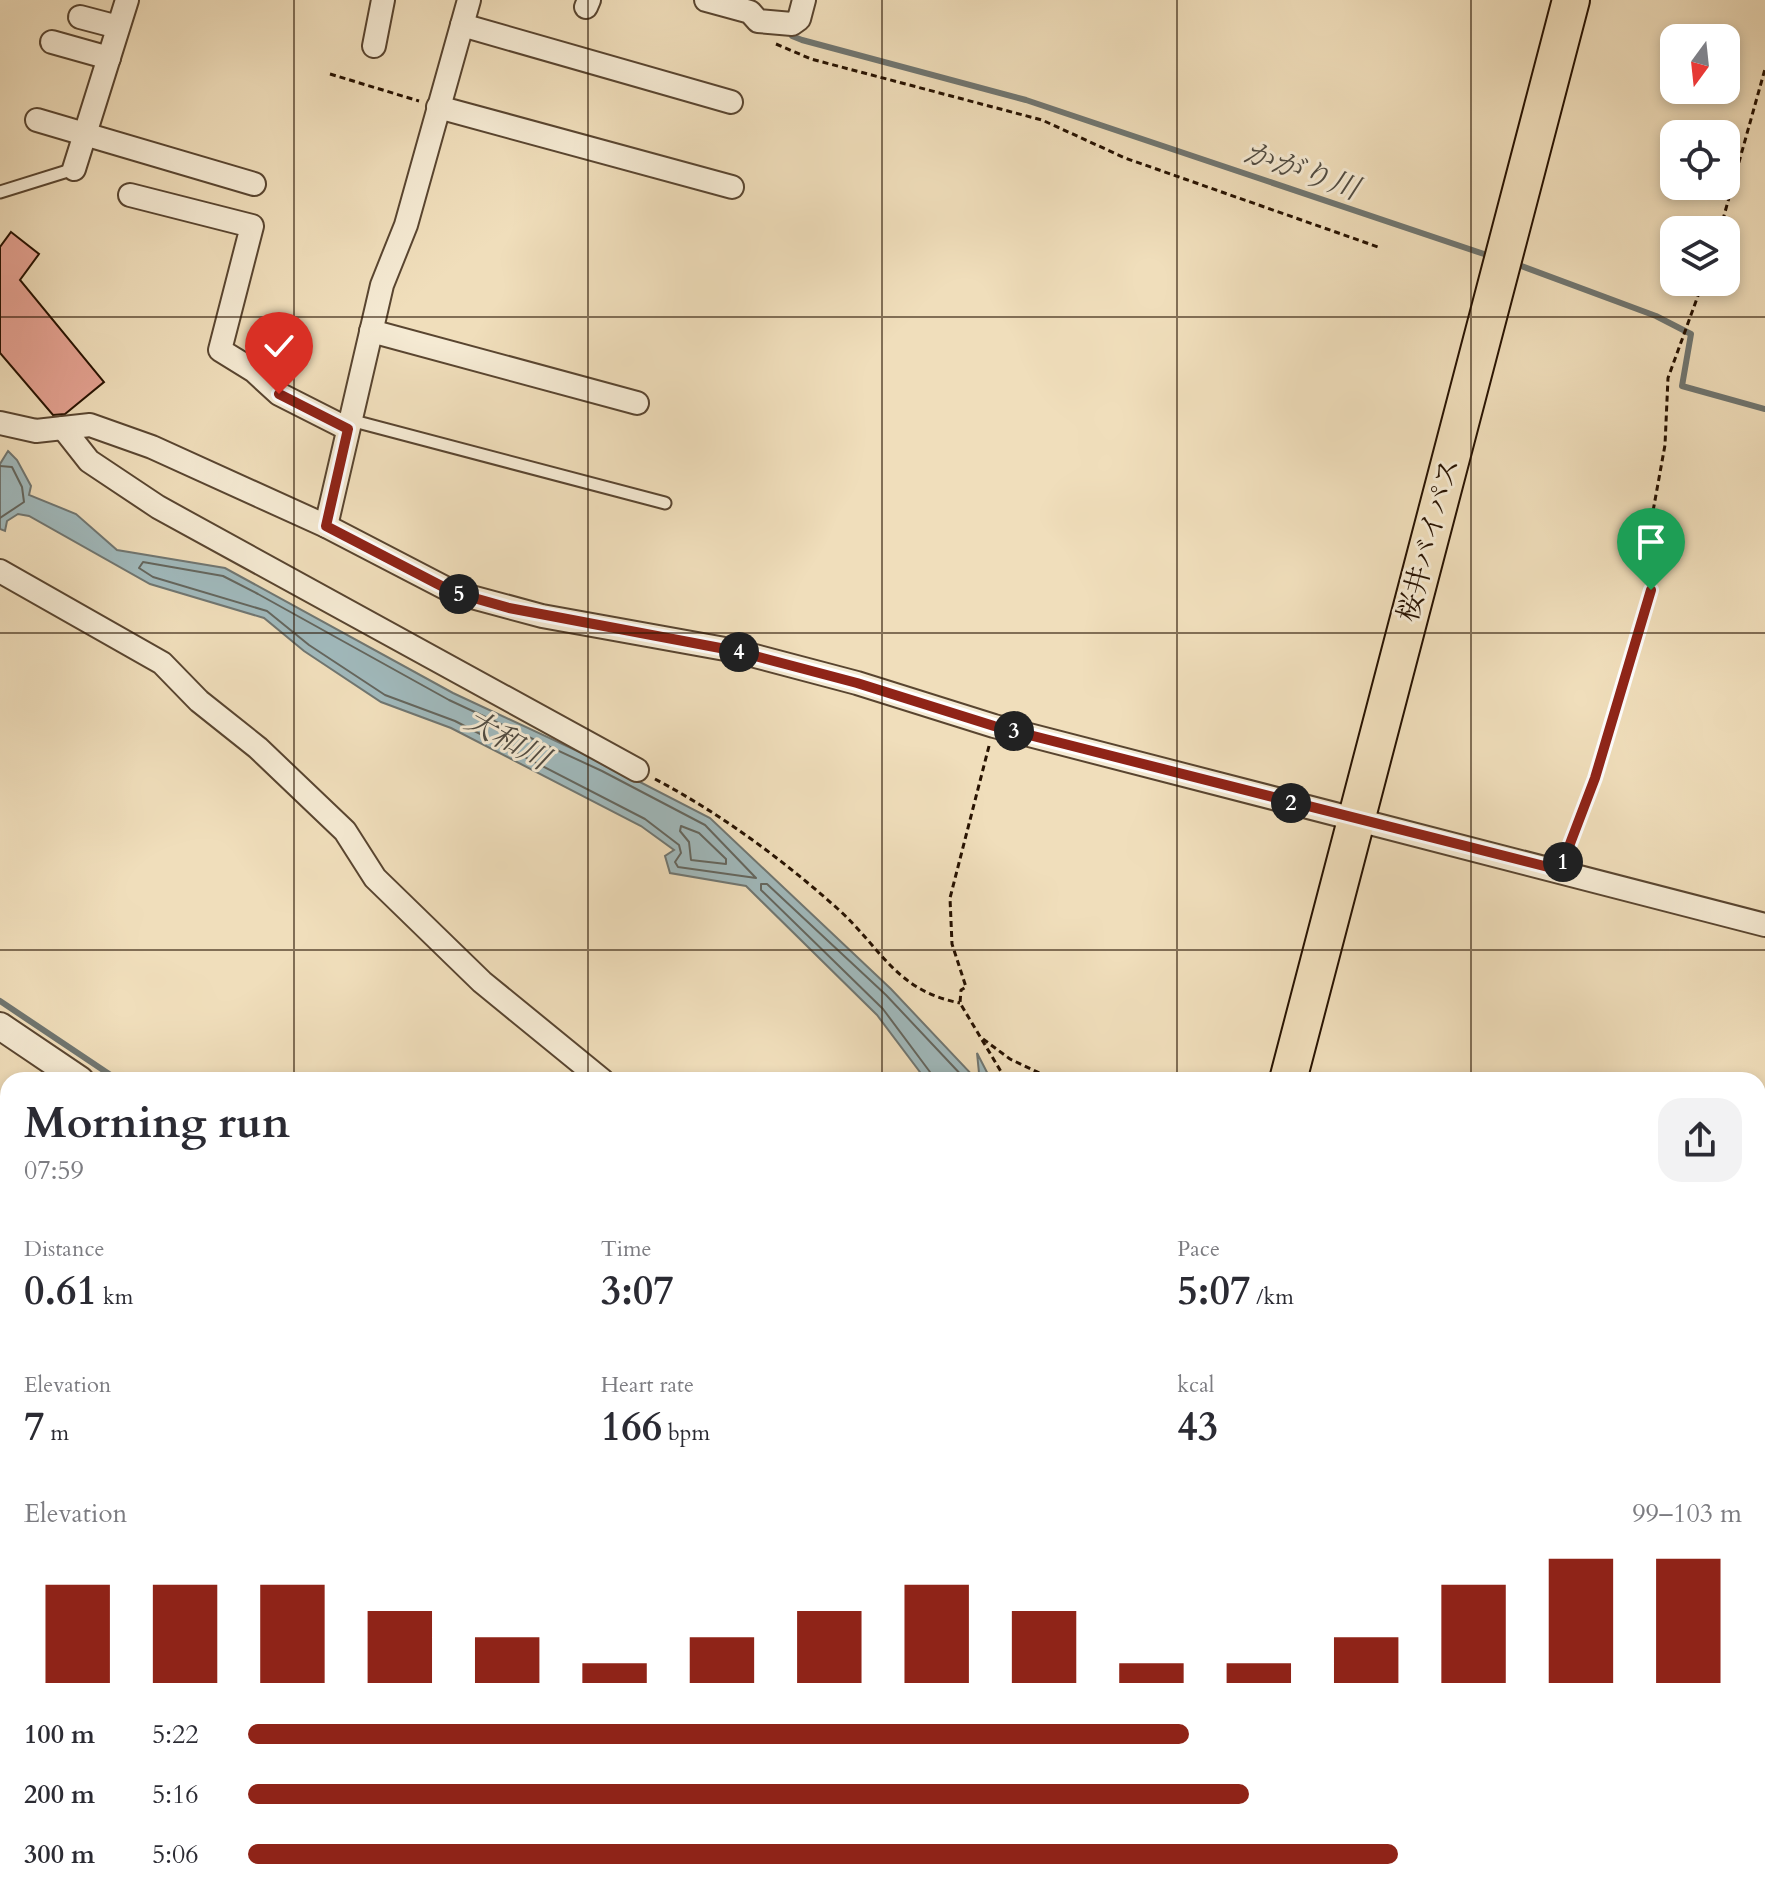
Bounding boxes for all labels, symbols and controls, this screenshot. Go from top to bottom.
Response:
north arrow [1660,24,1740,104]
map controls [1660,24,1740,296]
button: locate [1660,120,1740,200]
water label: かがり川 [1238,132,1367,211]
button: layers [1660,216,1740,296]
pin [245,312,313,394]
icon: check [257,324,301,368]
street label: 桜井バイパス [1389,454,1469,626]
pin [1617,508,1685,590]
icon: arrive [1629,520,1673,564]
pin: 5 [439,574,479,614]
text: 5 [453,579,465,609]
pin: 4 [719,632,759,672]
text: 4 [733,637,745,667]
water label: 大和川 [458,700,559,781]
pin: 3 [994,711,1034,751]
text: 3 [1008,716,1020,746]
pin: 2 [1271,783,1311,823]
text: 2 [1285,788,1297,818]
pin: 1 [1543,842,1583,882]
text: 1 [1557,847,1569,877]
text: Morning run [24,1093,290,1153]
button: share [1658,1098,1742,1182]
text: 07:59 [24,1153,84,1188]
text: Distance [24,1234,104,1264]
text: Time [601,1234,652,1264]
text: Pace [1177,1234,1220,1264]
text: 0.61 [24,1264,97,1319]
text: 3:07 [601,1264,674,1319]
text: 5:07 [1177,1264,1250,1319]
text: km [97,1282,133,1312]
text: /km [1250,1282,1294,1312]
text: Elevation [24,1370,111,1400]
text: Heart rate [601,1370,694,1400]
text: kcal [1177,1370,1214,1400]
text: 7 [24,1400,45,1455]
text: 166 [601,1400,662,1455]
text: 43 [1177,1400,1218,1455]
text: m [45,1418,69,1448]
text: bpm [662,1418,710,1448]
text: Elevation [24,1496,127,1531]
text: 99–103 m [1632,1496,1742,1531]
text: 100 m [24,1717,95,1752]
text: 5:22 [152,1717,199,1752]
text: 200 m [24,1777,95,1812]
text: 5:16 [152,1777,199,1812]
text: 300 m [24,1837,95,1872]
text: 5:06 [152,1837,199,1872]

